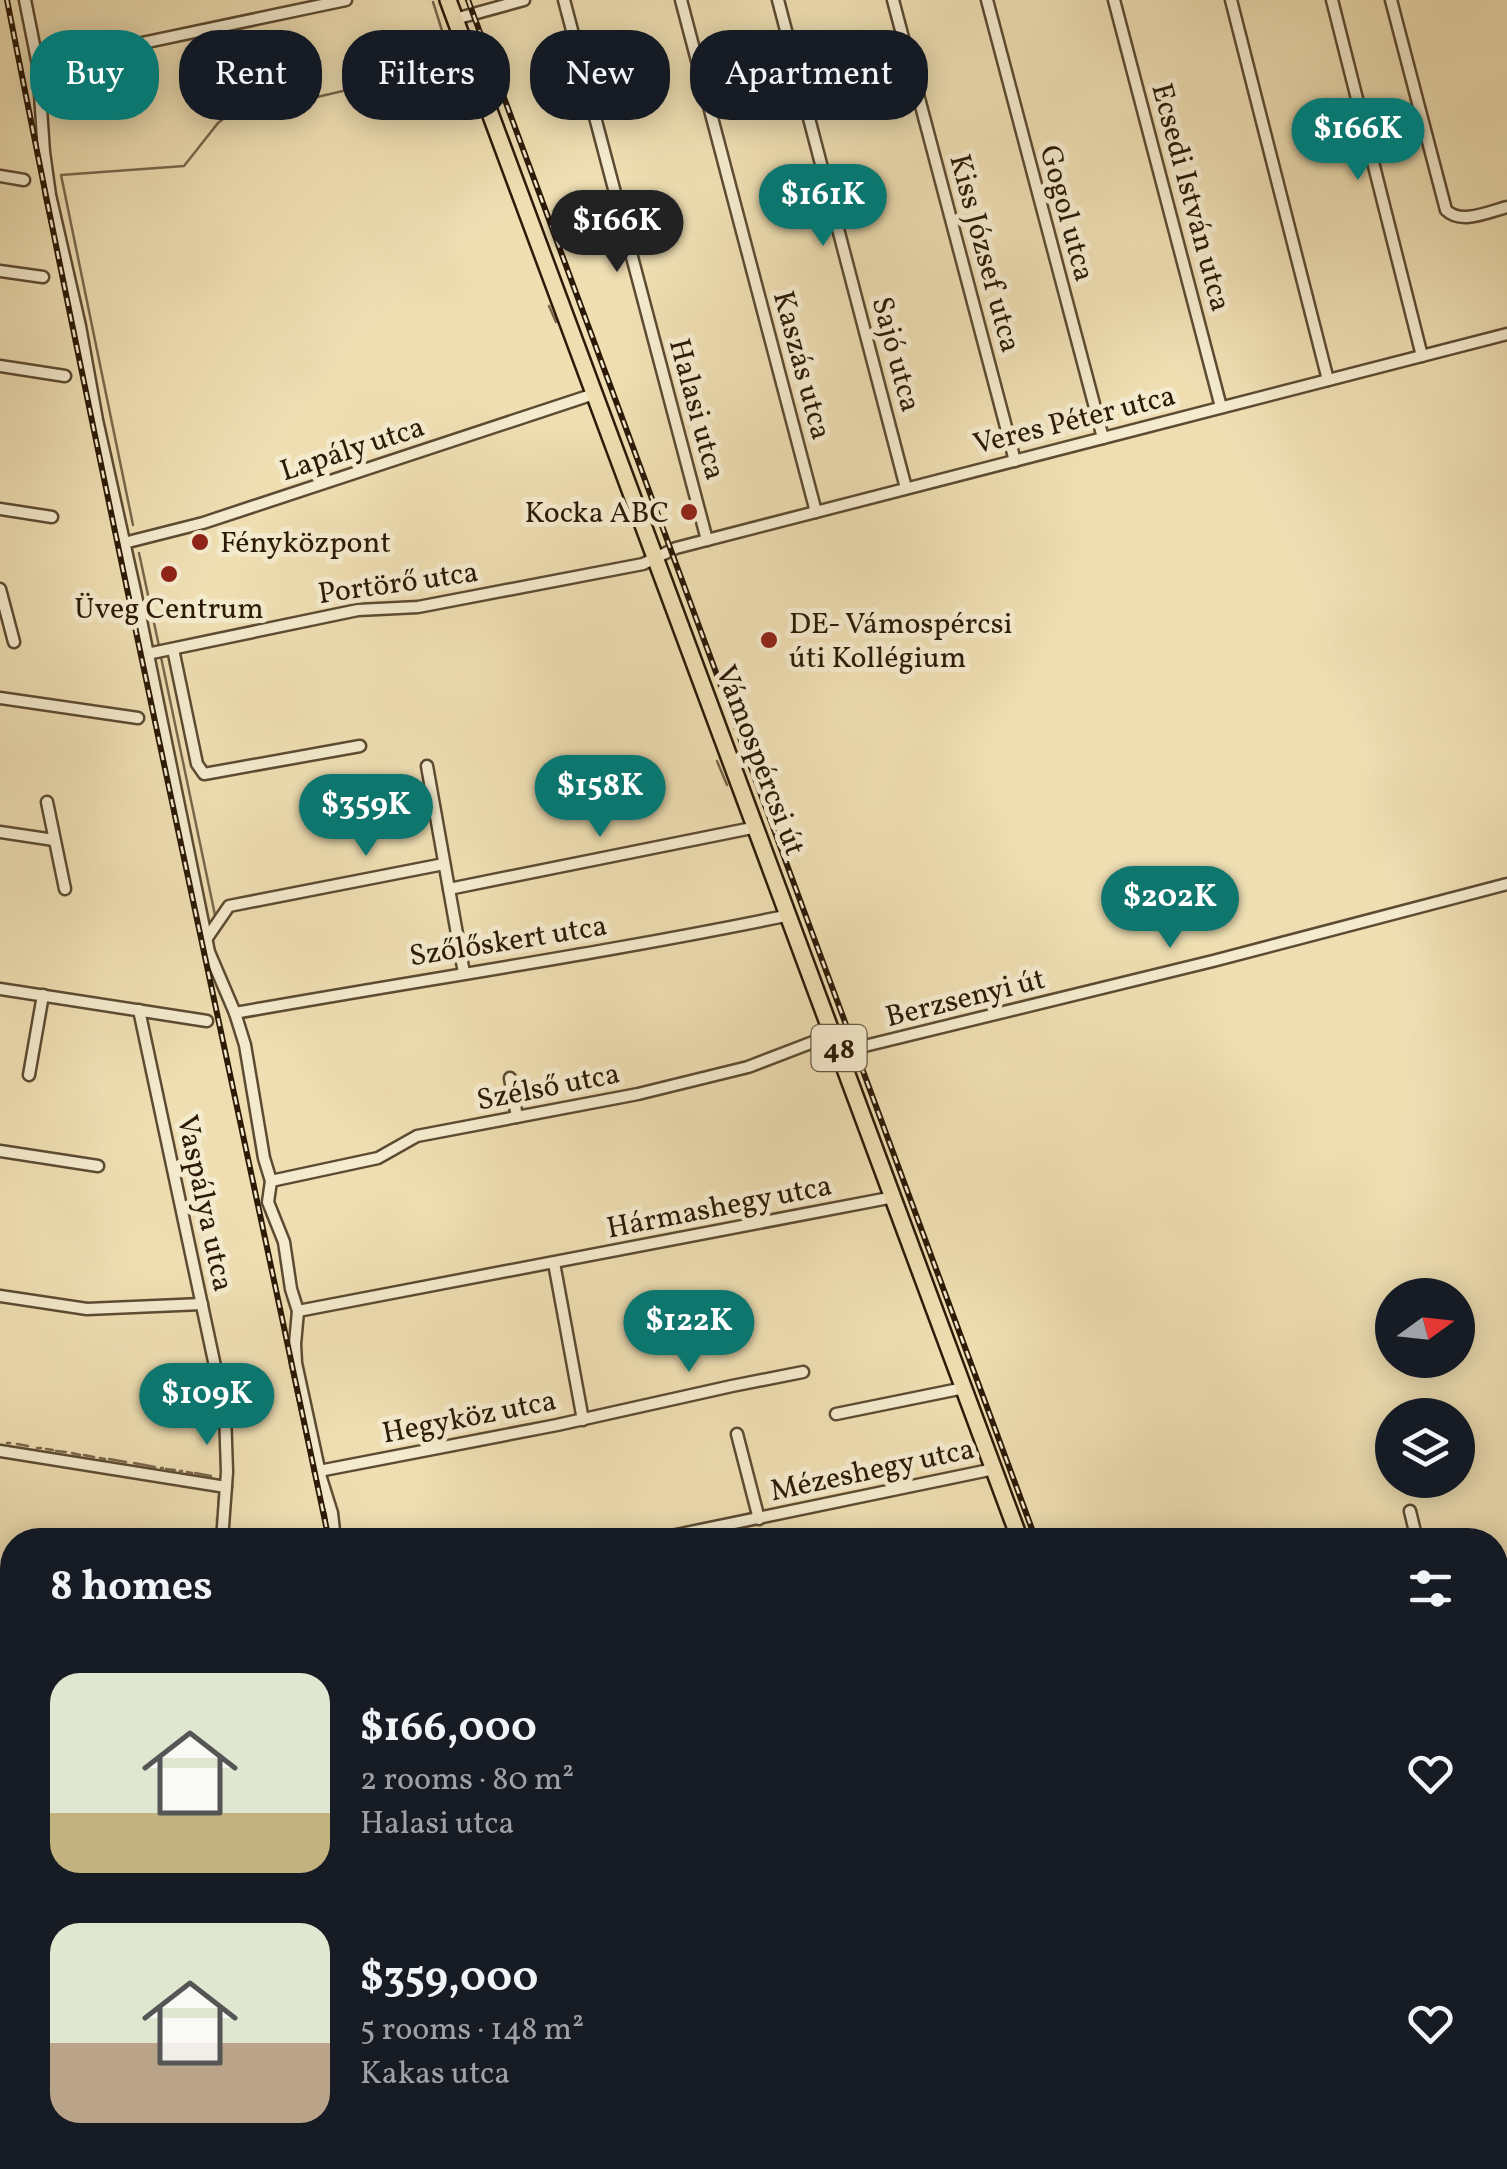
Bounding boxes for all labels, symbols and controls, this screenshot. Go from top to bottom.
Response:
chip: Buy [30,30,159,120]
chip: Rent [179,30,322,120]
chip: Filters [342,30,510,120]
chip: New [530,30,670,120]
chip: Apartment [690,30,928,120]
street label: Ecsedi István utca [1139,79,1241,316]
pin: $166K [1288,98,1428,183]
text: $166K [1313,108,1403,152]
street label: Gogol utca [1028,141,1104,286]
street label: Kiss József utca [937,150,1031,357]
pin: $161K [753,164,893,249]
text: $161K [781,174,865,218]
pin: $166K [547,190,687,275]
text: $166K [572,200,662,244]
street label: Kaszás utca [761,286,841,445]
street label: Sajó utca [860,292,931,417]
street label: Halasi utca [657,334,735,485]
street label: Veres Péter utca [969,376,1180,466]
street label: Lapály utca [275,407,430,493]
place label: Kocka ABC [525,493,669,535]
marker: Kocka ABC [678,501,700,523]
place label: Fényközpont [220,523,391,565]
marker: Fényközpont [189,531,211,553]
street label: Portörő utca [315,552,481,616]
marker: Üveg Centrum [158,563,180,585]
place label: Üveg Centrum [74,589,264,631]
place label: DE- Vámospércsi úti Kollégium [789,604,1013,680]
marker: DE- Vámospércsi úti Kollégium [758,629,780,651]
street label: Vámospércsi út [704,659,815,862]
pin: $158K [530,755,670,840]
text: $158K [557,765,643,809]
pin: $359K [296,774,436,859]
text: $359K [321,784,411,828]
pin: $202K [1100,866,1240,951]
text: $202K [1123,876,1217,920]
street label: Szőlőskert utca [406,906,610,978]
street label: Berzsenyi út [881,959,1050,1039]
road number: 48 [812,1025,866,1071]
street label: Szélső utca [473,1054,624,1122]
street label: Vaspálya utca [165,1111,243,1296]
street label: Hármashegy utca [603,1166,836,1250]
north arrow [1375,1278,1475,1378]
map controls [1375,1278,1475,1498]
pin: $122K [619,1290,759,1375]
text: $122K [645,1300,733,1344]
pin: $109K [137,1363,277,1448]
text: $109K [161,1373,253,1417]
street label: Hegyköz utca [379,1380,560,1455]
button: layers [1375,1398,1475,1498]
street label: Mézeshegy utca [766,1429,978,1513]
text: 8 homes [50,1559,213,1618]
icon: filters [1403,1561,1458,1616]
text: $166,000 [360,1700,537,1759]
icon: home [130,1713,250,1833]
icon: heart [1403,1746,1458,1801]
text: 2 rooms · 80 m² [360,1759,574,1803]
text: Halasi utca [360,1803,514,1847]
text: $359,000 [360,1950,538,2009]
icon: home [130,1963,250,2083]
icon: heart [1403,1996,1458,2051]
text: 5 rooms · 148 m² [360,2009,584,2053]
text: Kakas utca [360,2053,510,2097]

